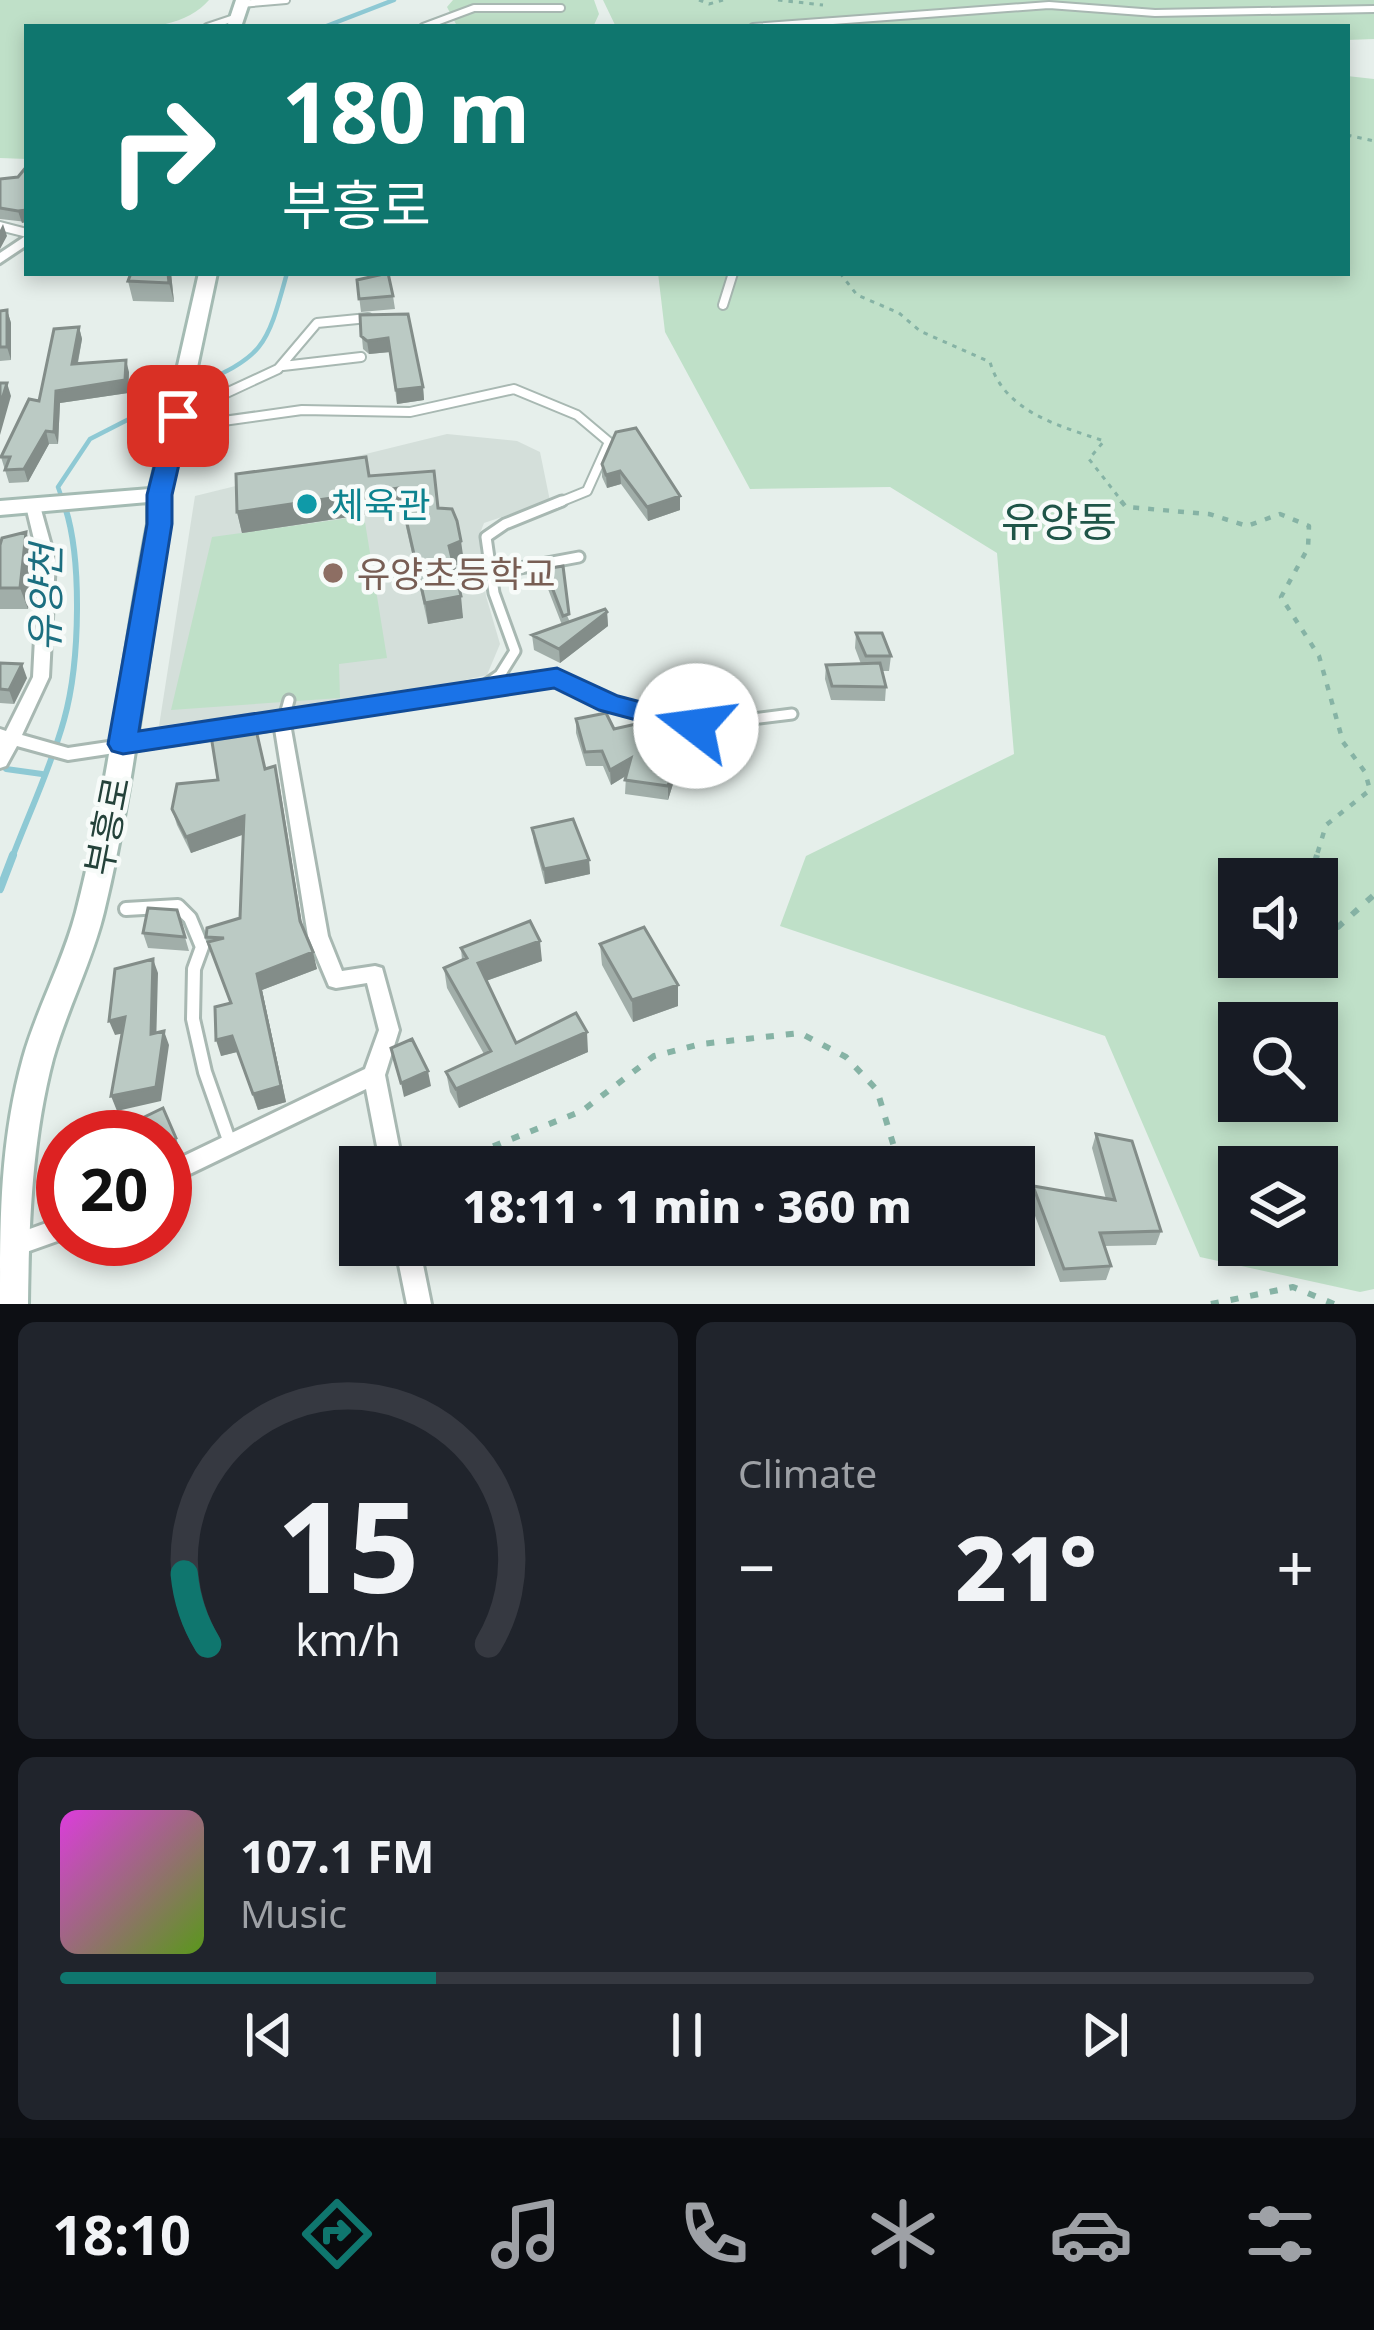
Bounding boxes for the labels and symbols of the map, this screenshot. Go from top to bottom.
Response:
pin [127,365,229,467]
place label: 체육관 [331,480,430,529]
marker: 체육관 [294,491,320,517]
district label: 유양동 [1001,492,1117,549]
water label: 유양천 [17,540,72,652]
place label: 유양초등학교 [357,549,556,598]
marker: 유양초등학교 [320,560,346,586]
position arrow [633,663,759,789]
street label: 부흥로 [73,773,141,879]
speed limit sign: 20 [36,1110,192,1266]

